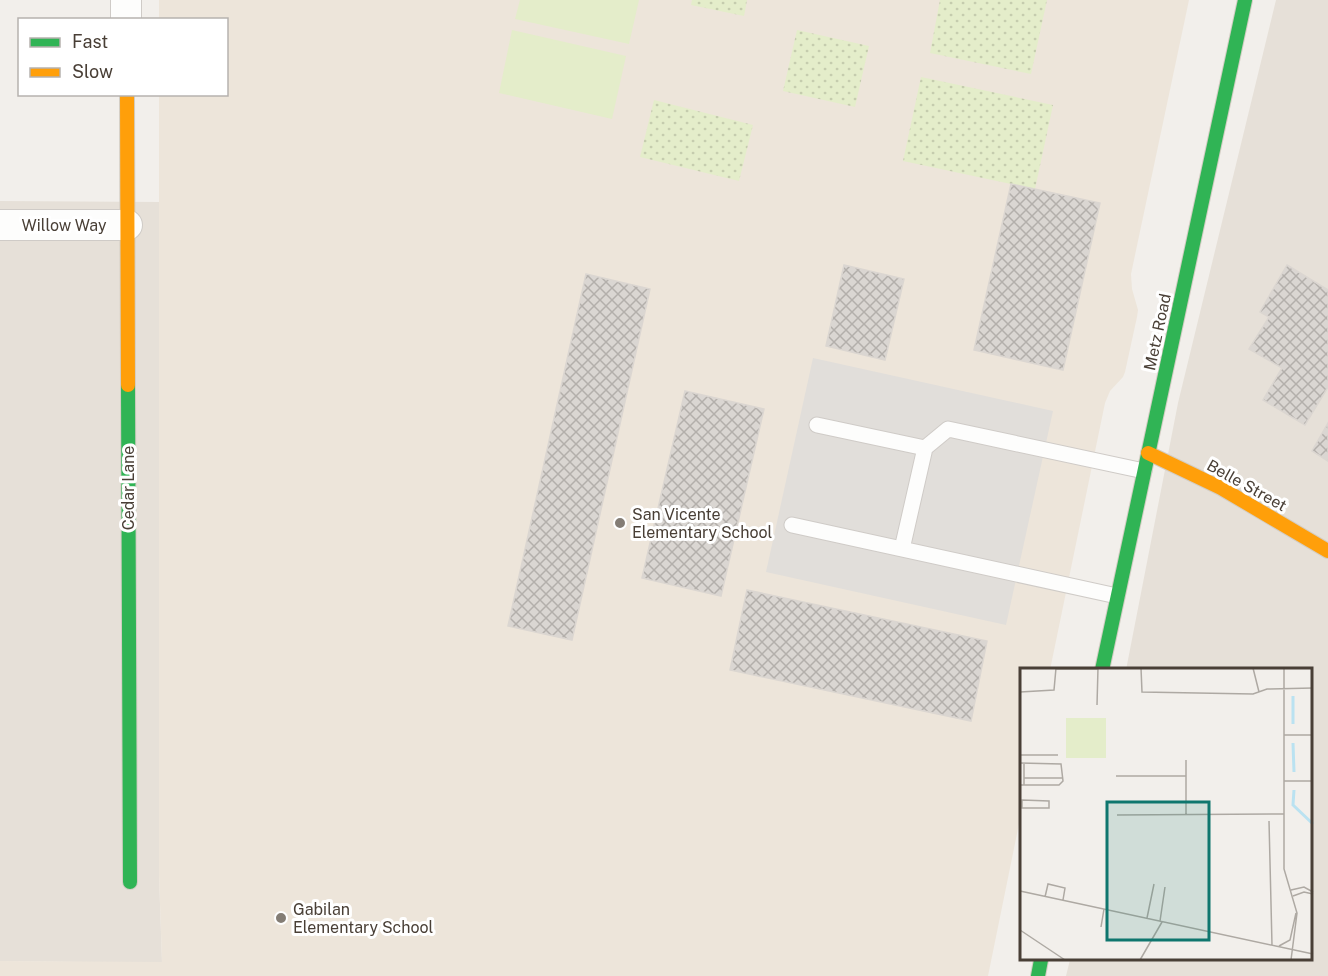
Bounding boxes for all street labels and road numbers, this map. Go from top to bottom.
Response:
street label: Willow Way [22,216,107,235]
street label: Metz Road [1140,292,1175,372]
street label: Cedar Lane [119,446,138,530]
street label: Belle Street [1203,456,1290,515]

